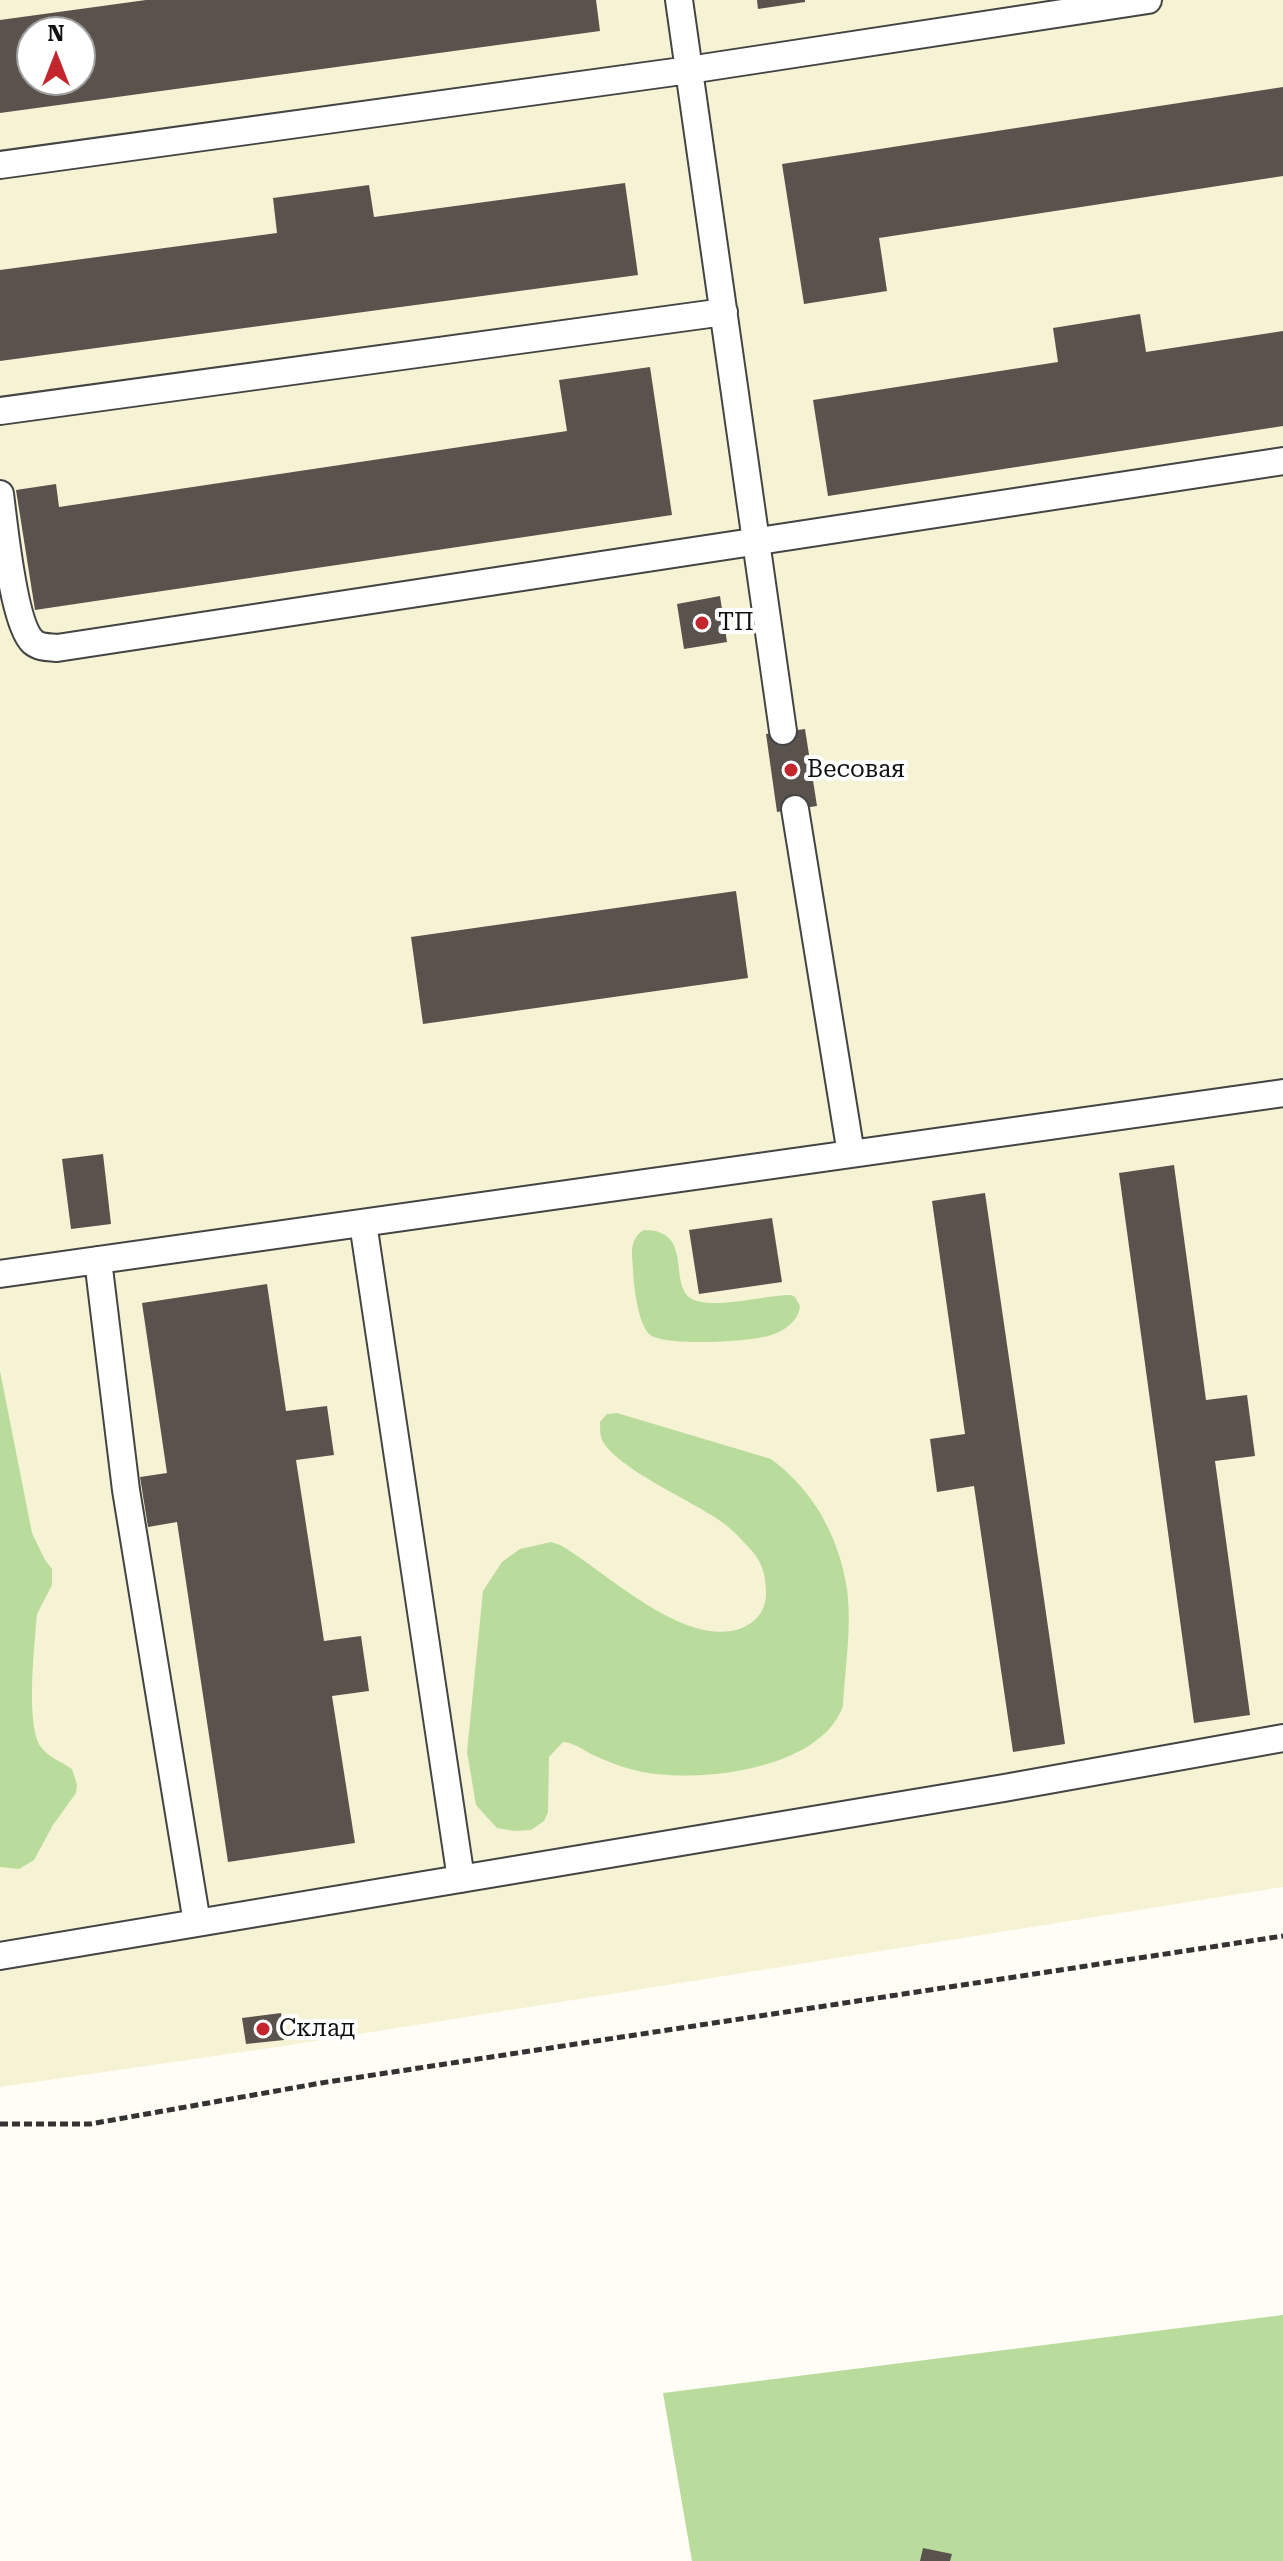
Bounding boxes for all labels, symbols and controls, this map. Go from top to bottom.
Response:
north arrow [16,16,96,96]
text: N [48,21,64,46]
place label: ТП [718,609,754,637]
marker: ТП [693,614,711,632]
place label: Весовая [807,756,905,784]
marker: Весовая [782,761,800,779]
place label: Склад [279,2015,355,2043]
marker: Склад [254,2020,272,2038]

